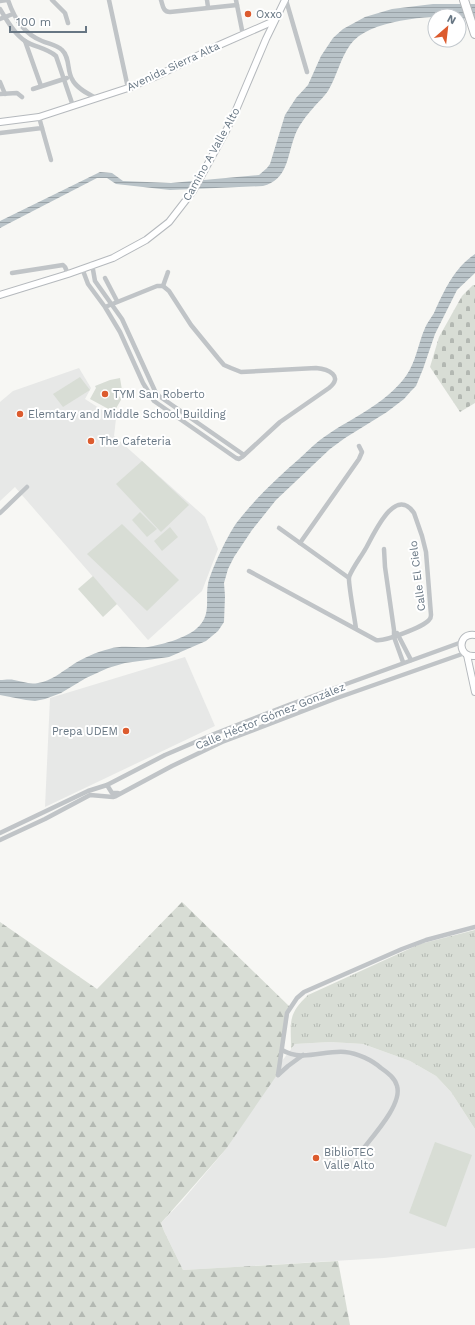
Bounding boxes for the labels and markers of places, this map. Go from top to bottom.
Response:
place label: Oxxo [256,8,282,21]
marker: Oxxo [243,9,253,19]
place label: TYM San Roberto [113,388,205,401]
marker: TYM San Roberto [100,389,110,399]
place label: Elemtary and Middle School Building [28,408,226,421]
marker: Elemtary and Middle School Building [15,409,25,419]
place label: The Cafeteria [99,435,171,448]
marker: The Cafeteria [86,436,96,446]
place label: Prepa UDEM [52,725,118,738]
marker: Prepa UDEM [121,726,131,736]
place label: BiblioTEC Valle Alto [324,1146,375,1172]
marker: BiblioTEC Valle Alto [311,1153,321,1163]

